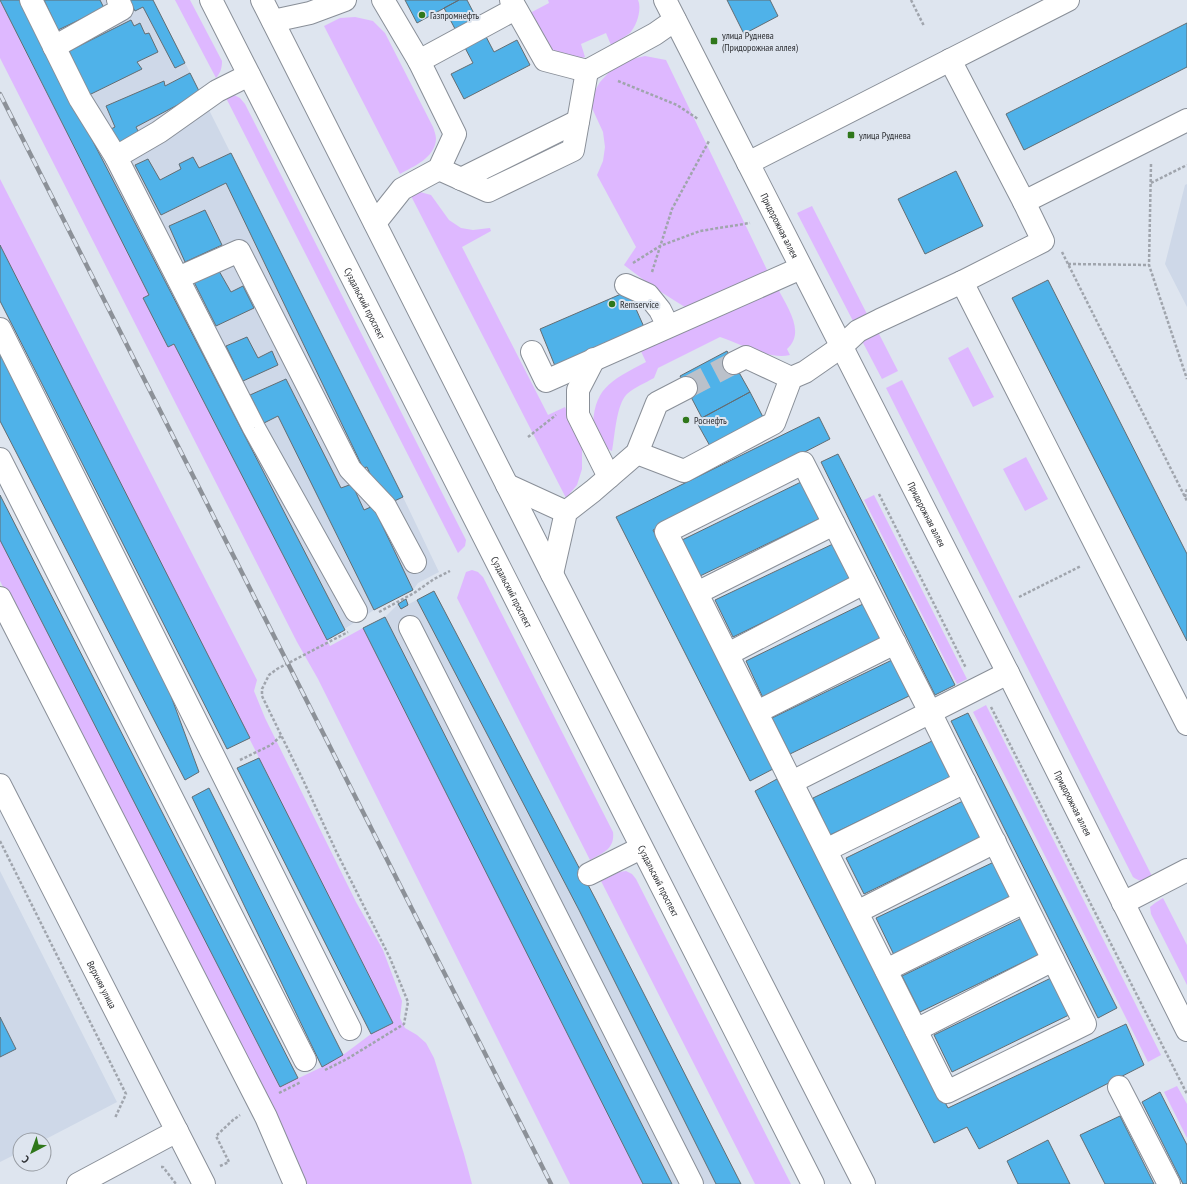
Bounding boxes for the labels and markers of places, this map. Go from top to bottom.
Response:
place label: Газпромнефть [430,9,479,22]
marker: Газпромнефть [417,10,427,20]
place label: улица Руднева (Придорожная аллея) [722,29,798,54]
marker: улица Руднева (Придорожная аллея) [709,36,719,46]
place label: улица Руднева [859,129,911,142]
marker: улица Руднева [846,130,856,140]
place label: Remservice [620,298,659,311]
marker: Remservice [607,299,617,309]
place label: Роснефть [694,414,727,427]
marker: Роснефть [681,415,691,425]

